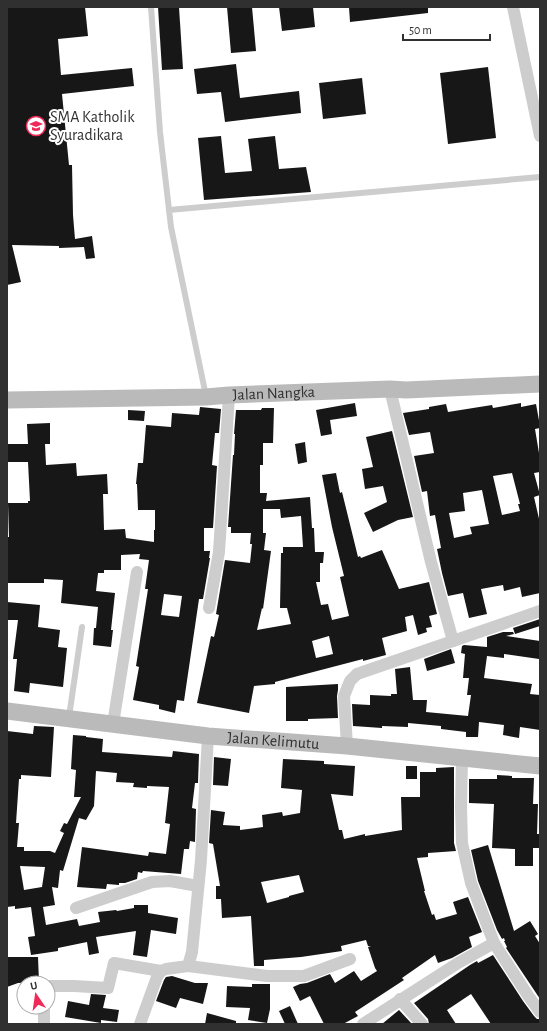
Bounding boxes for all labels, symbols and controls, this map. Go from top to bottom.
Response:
scale bar [403,16,490,42]
text: 50 m [409,24,432,36]
place label: SMA Katholik Syuradikara [50,109,135,144]
school or university icon: SMA Katholik Syuradikara [25,115,47,137]
street label: Jalan Nangka [232,384,315,403]
street label: Jalan Kelimutu [227,729,320,752]
north arrow [16,975,56,1015]
text: U [29,980,39,992]

